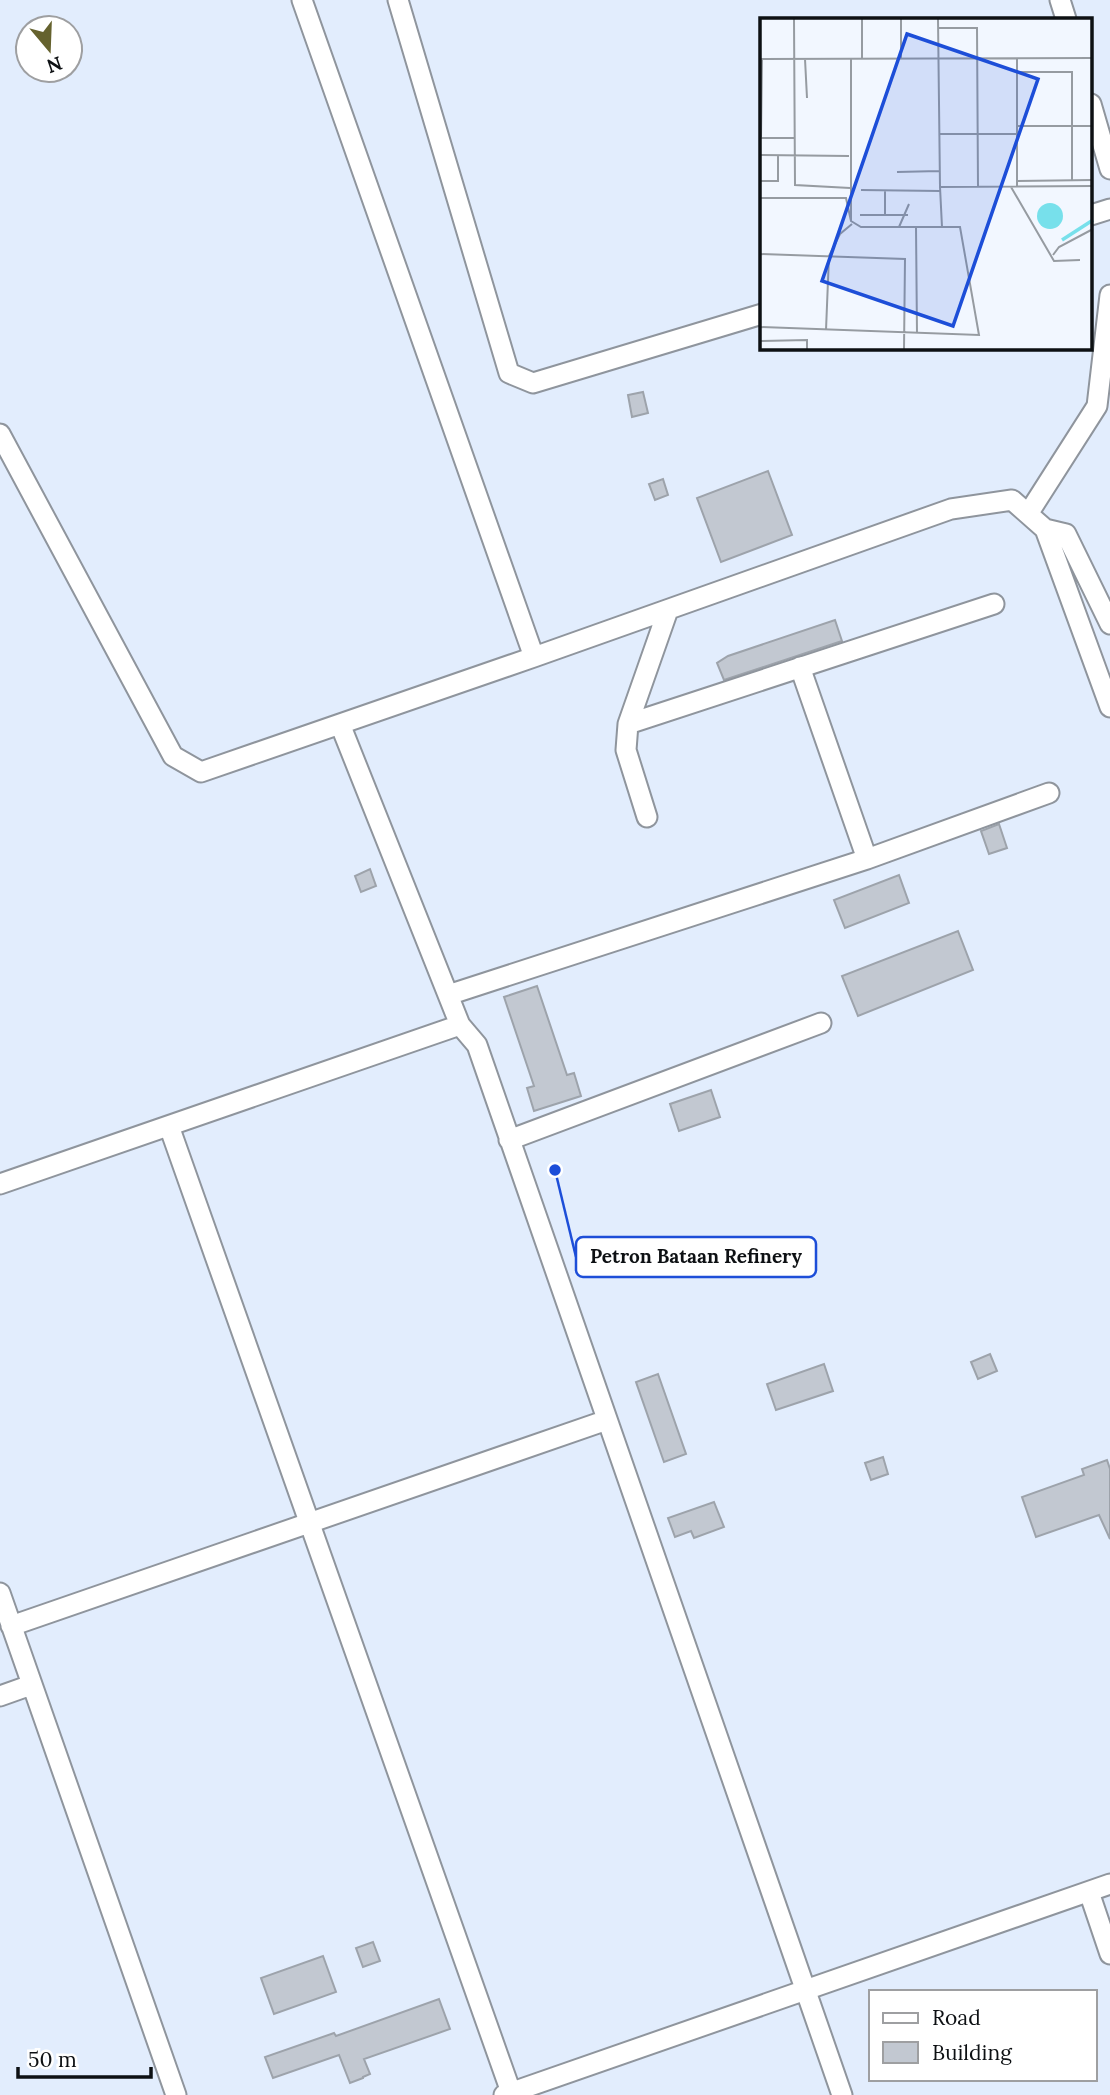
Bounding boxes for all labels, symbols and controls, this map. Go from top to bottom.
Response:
north arrow [14,14,84,84]
inset map [760,18,1092,350]
text: N [43,51,65,79]
callout: Petron Bataan Refinery [576,1237,816,1277]
text: Petron Bataan Refinery [590,1244,802,1268]
legend [869,1990,1096,2081]
text: Road [932,2004,981,2031]
scale bar [18,2036,150,2080]
text: Building [932,2039,1012,2066]
text: 50 m [28,2046,77,2073]

